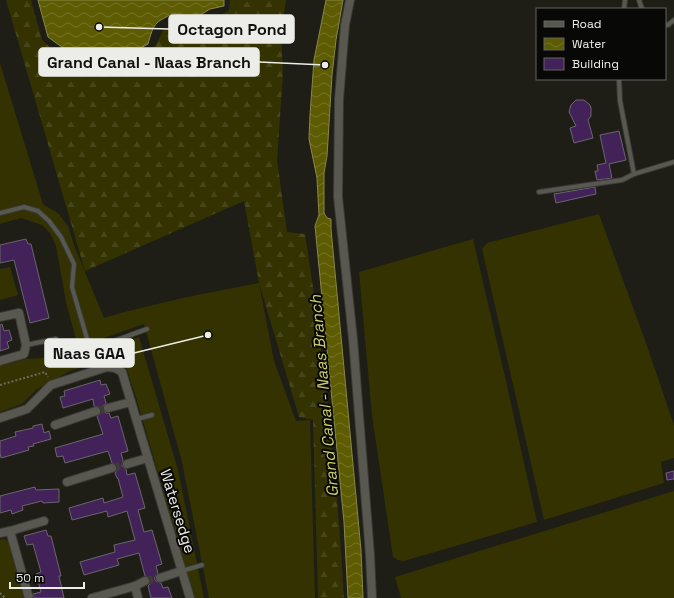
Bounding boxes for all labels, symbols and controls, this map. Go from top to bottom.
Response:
legend [536,8,666,80]
callout: Octagon Pond [169,15,294,43]
text: Road [572,16,601,32]
text: Octagon Pond [177,19,287,40]
text: Water [572,36,606,52]
callout: Grand Canal - Naas Branch [39,48,259,76]
text: Grand Canal - Naas Branch [47,52,251,73]
text: Building [572,56,619,72]
water label: Grand Canal - Naas Branch [305,293,343,498]
callout: Naas GAA [45,339,134,367]
text: Naas GAA [53,343,125,364]
street label: Watersedge [156,467,200,556]
scale bar [10,564,84,590]
text: 50 m [16,570,44,586]

